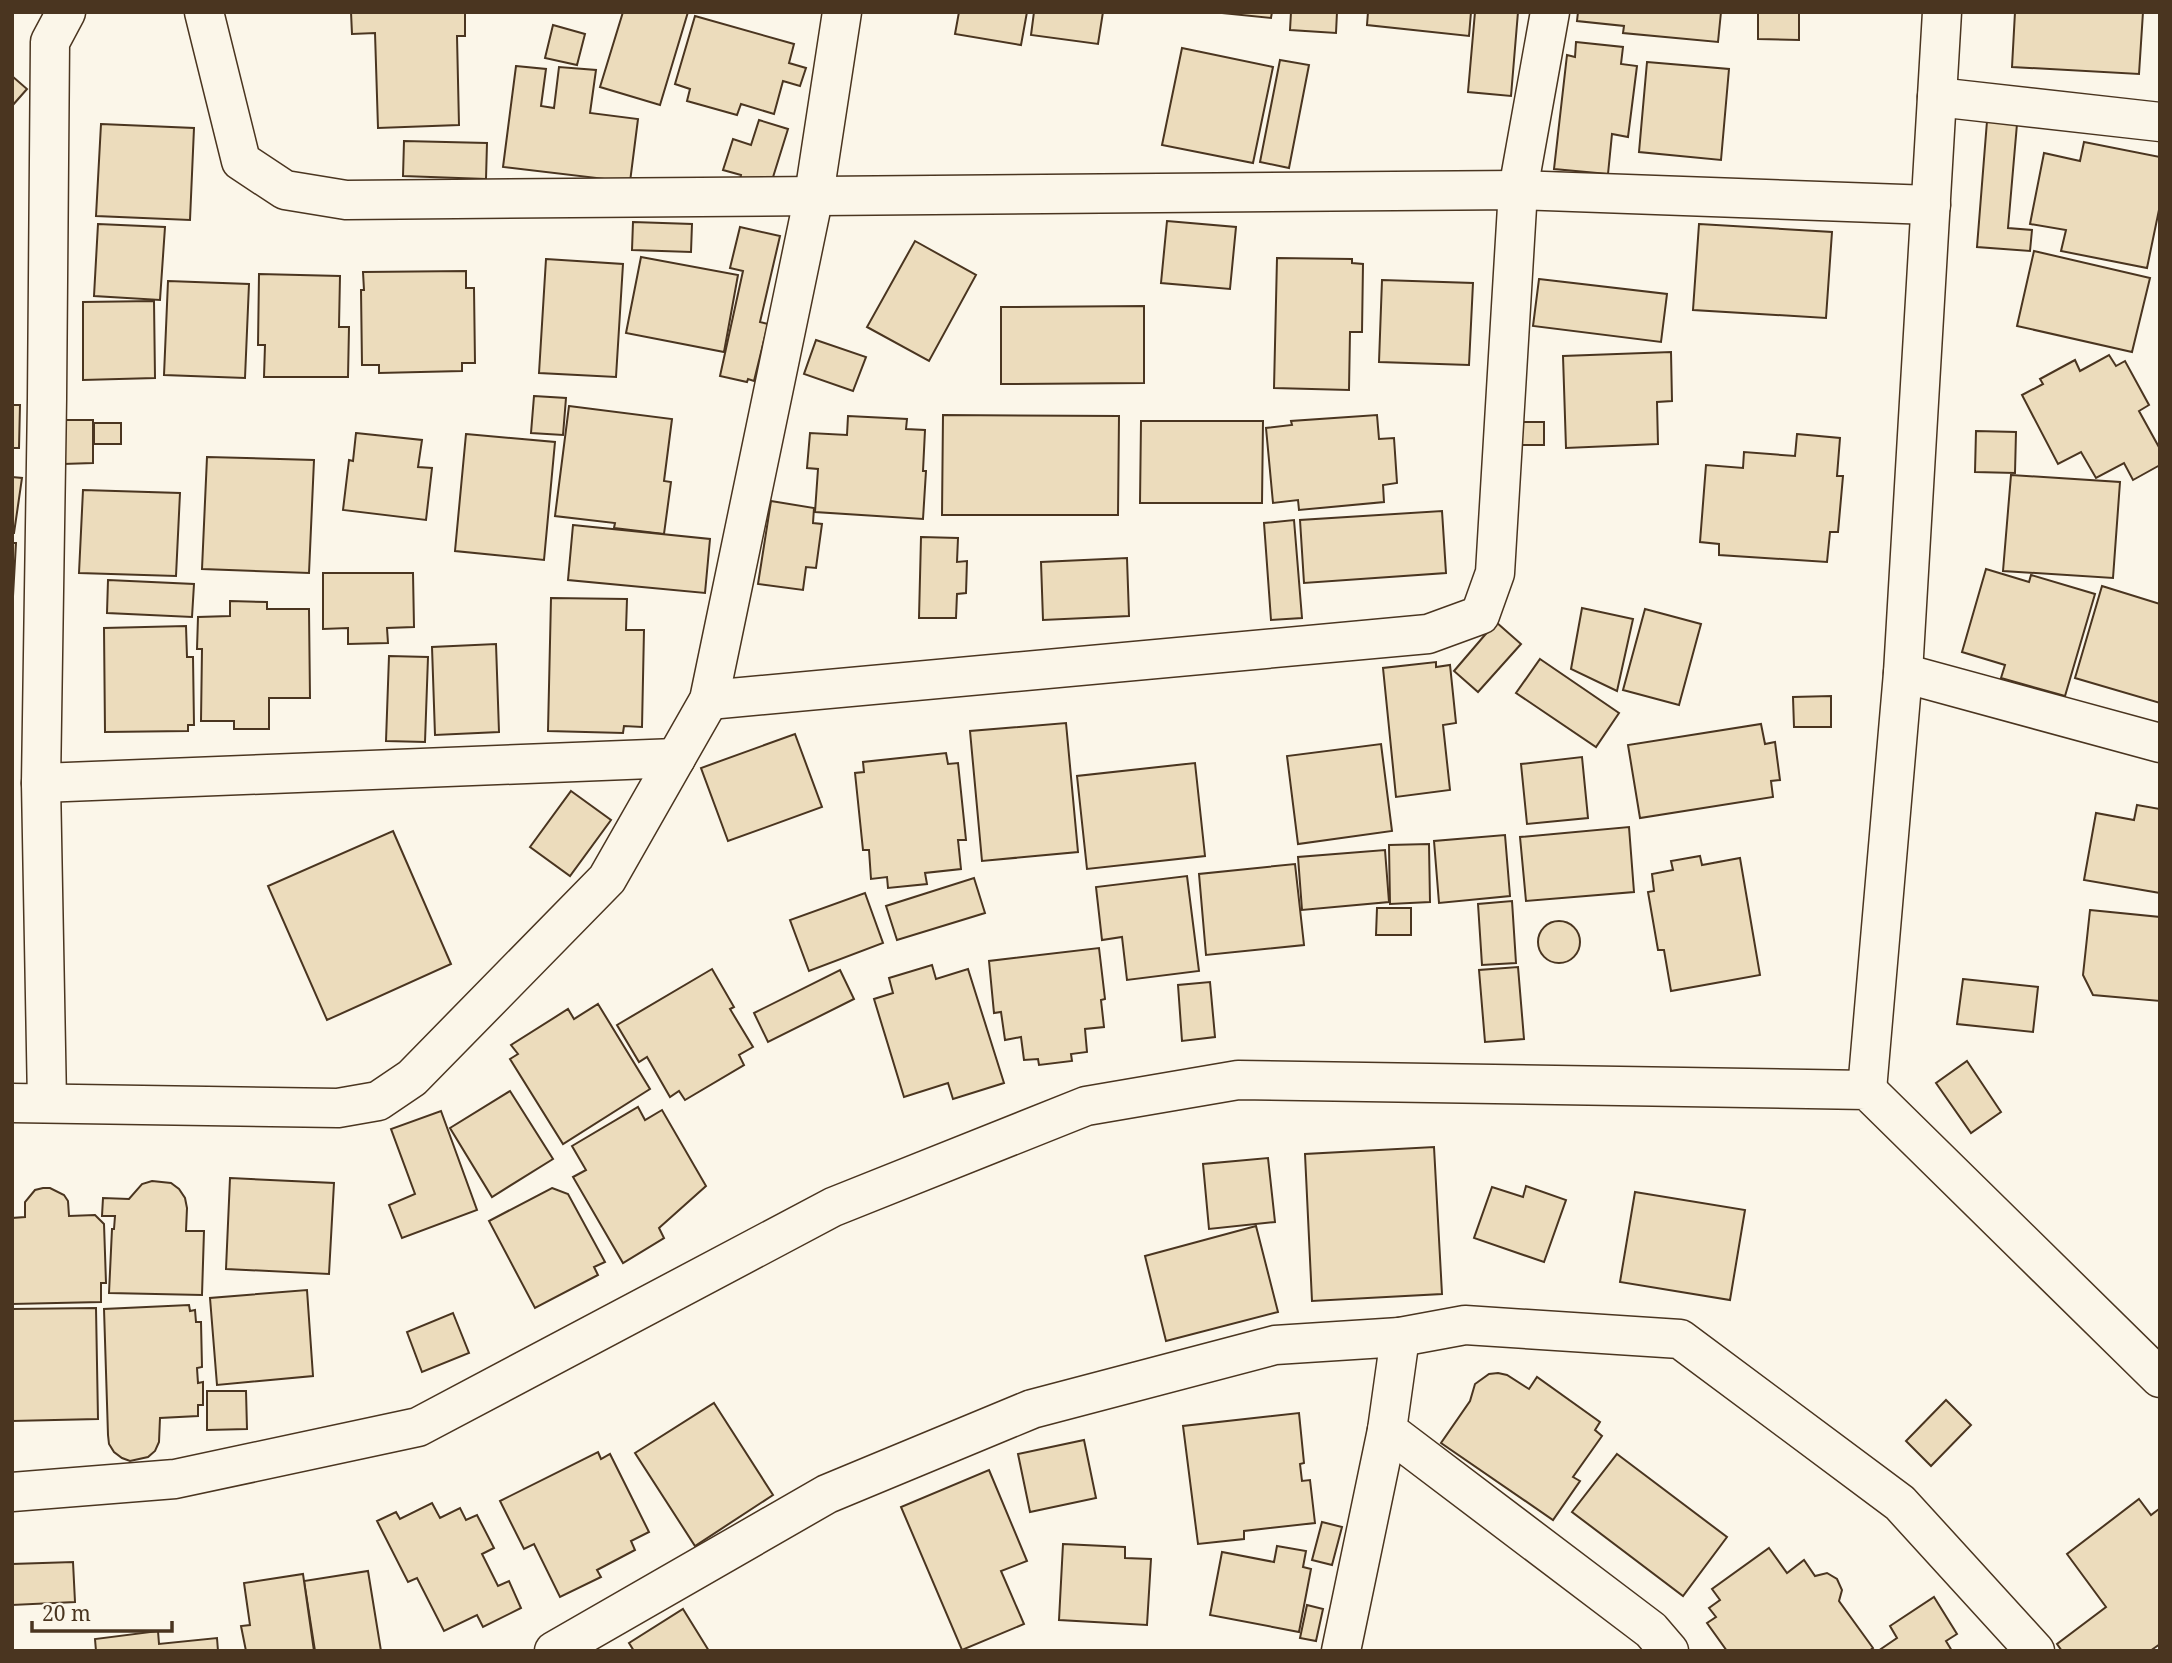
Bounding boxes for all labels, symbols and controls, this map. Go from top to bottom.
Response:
scale bar [32,1590,172,1634]
text: 20 m [42,1599,91,1627]

